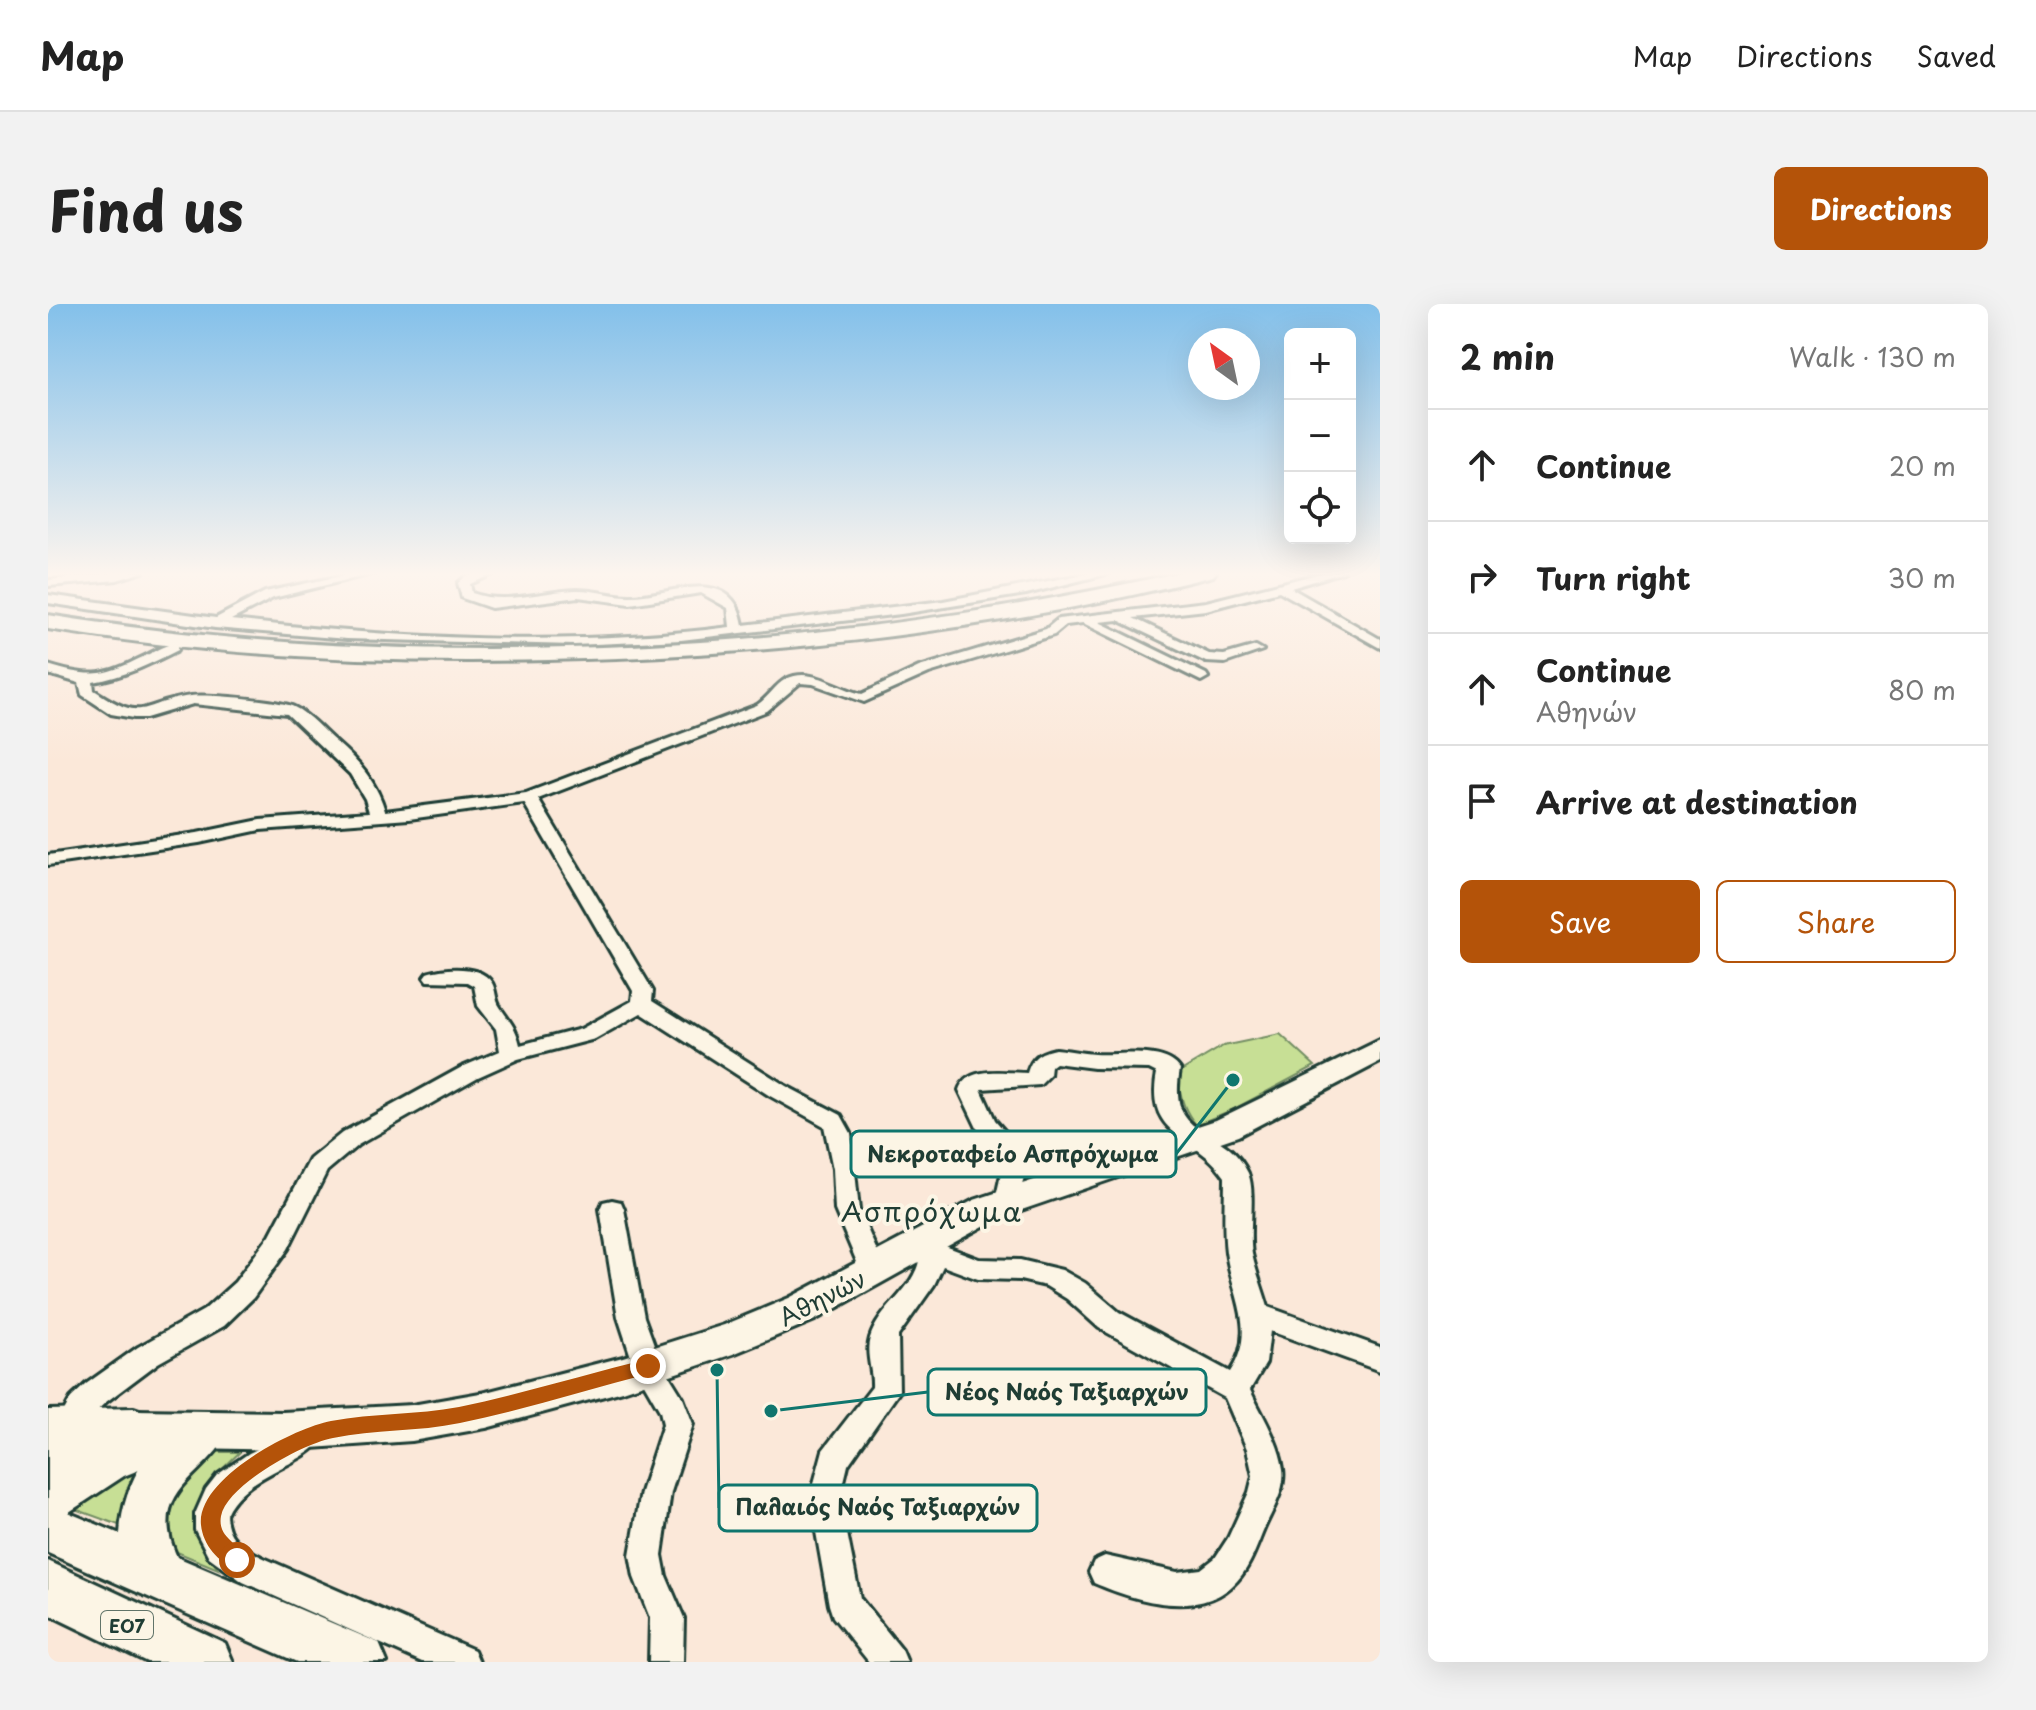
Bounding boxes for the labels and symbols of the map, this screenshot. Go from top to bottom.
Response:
north arrow [1188,328,1260,400]
callout: Νεκροταφείο Ασπρόχωμα [851,1131,1176,1177]
text: Νεκροταφείο Ασπρόχωμα [867,1136,1159,1169]
district label: Ασπρόχωμα [841,1189,1023,1232]
street label: Αθηνών [772,1260,872,1334]
route end [630,1348,666,1384]
callout: Νέος Ναός Ταξιαρχών [928,1369,1206,1415]
text: Νέος Ναός Ταξιαρχών [945,1374,1189,1407]
callout: Παλαιός Ναός Ταξιαρχών [719,1485,1037,1531]
text: Παλαιός Ναός Ταξιαρχών [736,1489,1020,1522]
route start [219,1542,255,1578]
road number: ΕΟ7 [101,1611,153,1639]

